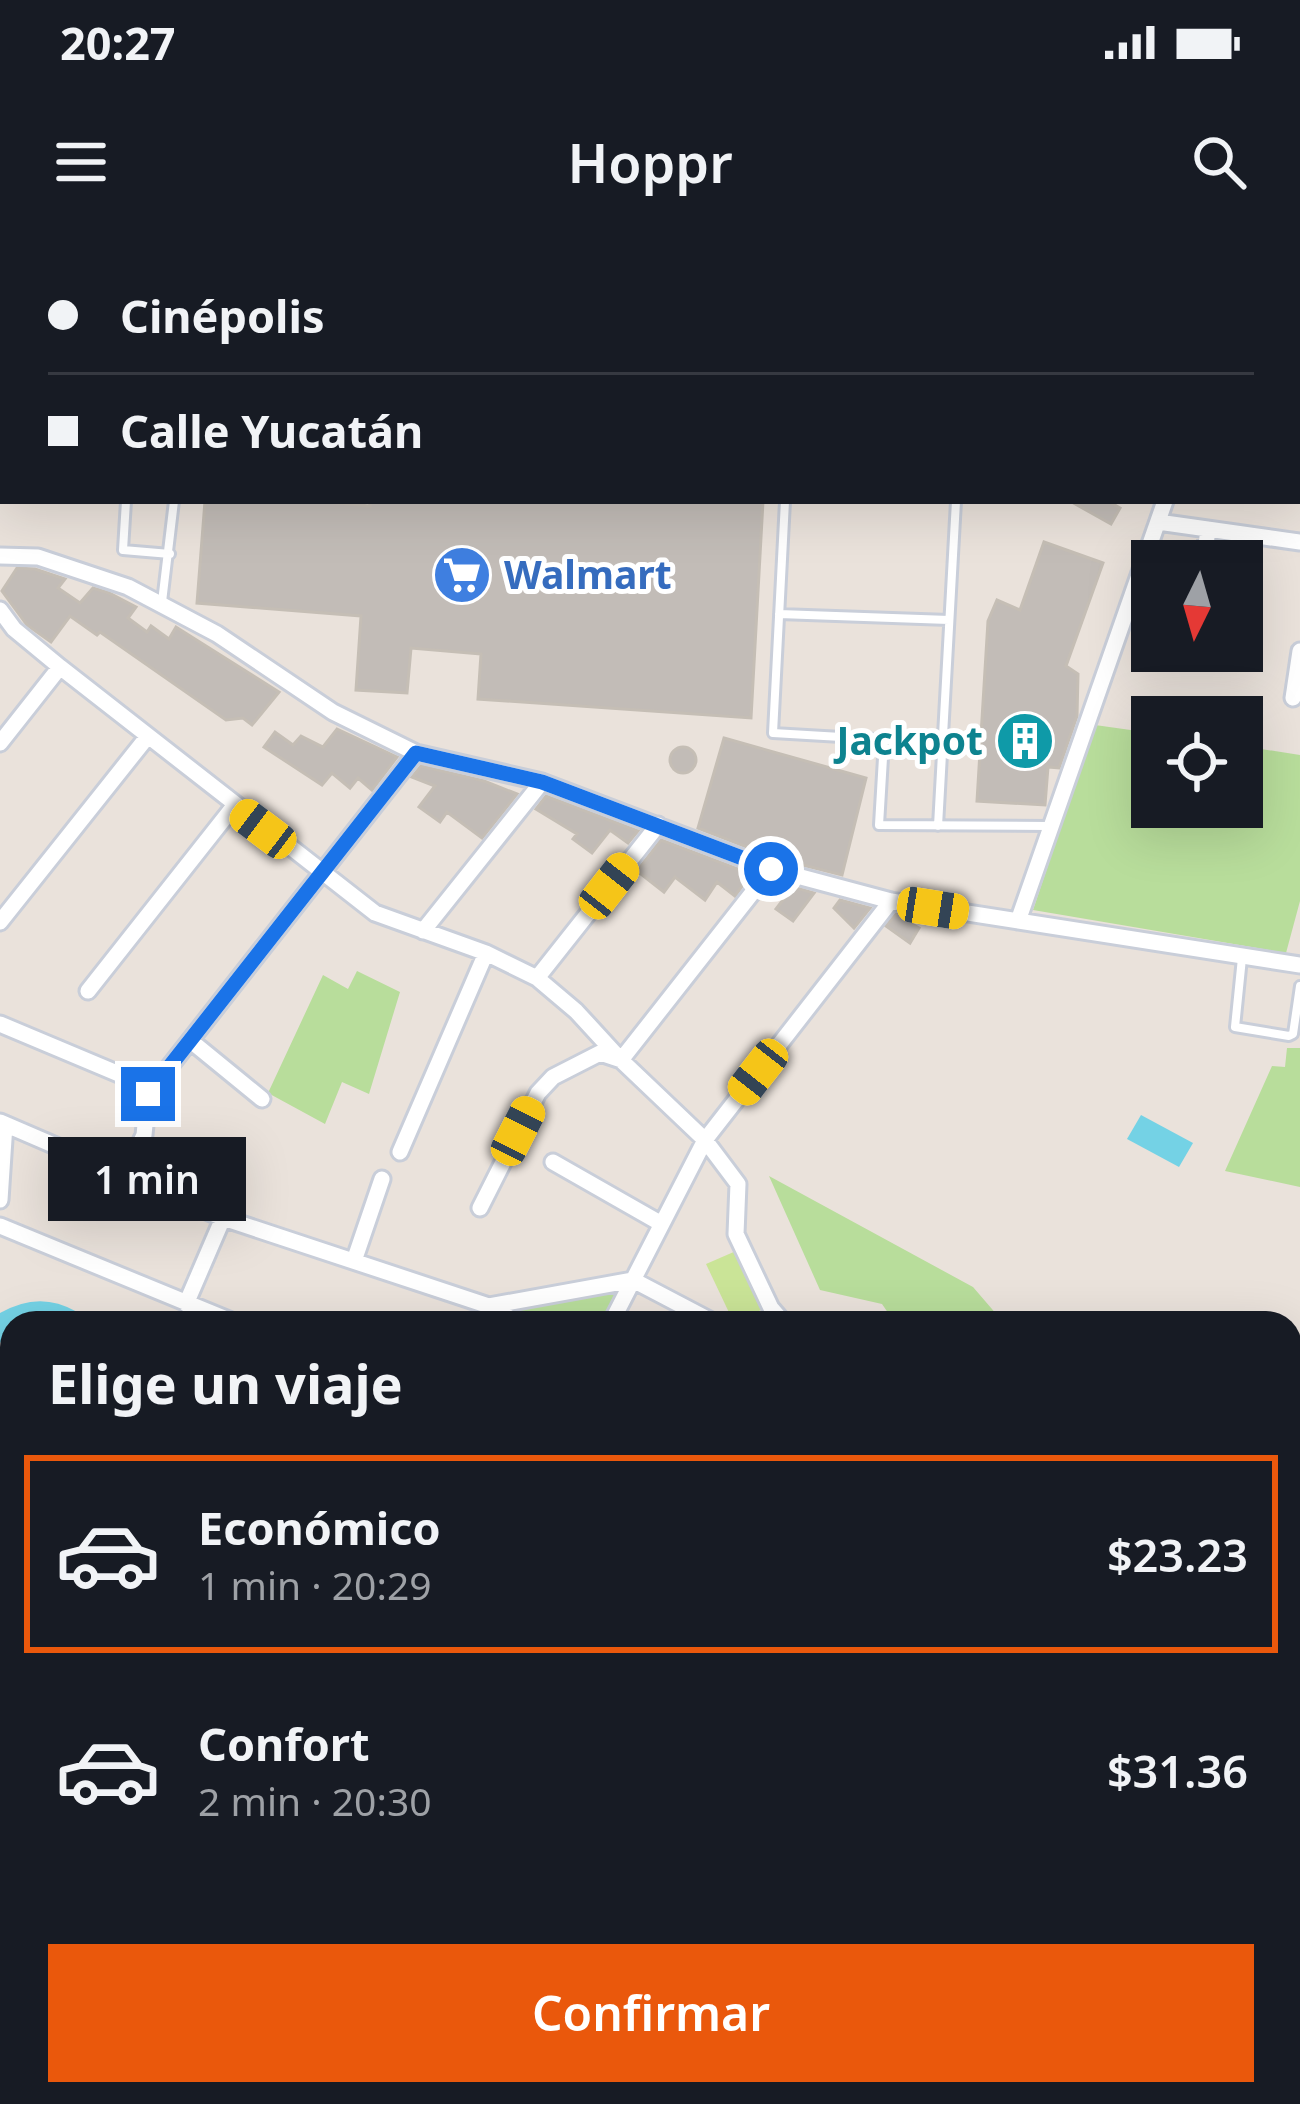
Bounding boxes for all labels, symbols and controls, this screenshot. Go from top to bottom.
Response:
text: 20:27 [60,12,176,73]
text: Hoppr [567,125,733,199]
icon: menu [48,129,114,195]
icon: search [1186,129,1252,195]
text: Cinépolis [120,285,324,346]
text: Calle Yucatán [120,400,423,461]
north arrow [1131,540,1263,672]
map controls [1131,540,1263,828]
supermarket icon: Walmart [431,544,493,606]
place label: Walmart [504,547,672,600]
button: locate [1131,696,1263,828]
building icon: Jackpot [994,710,1056,772]
place label: Jackpot [833,713,983,766]
car [223,793,303,865]
route start [744,842,798,896]
car [573,847,645,925]
car [895,885,971,931]
car [722,1033,794,1111]
route end [121,1067,175,1121]
car [486,1091,550,1171]
callout: 1 min [49,1136,247,1220]
text: 1 min [94,1152,200,1205]
text: Elige un viaje [48,1346,403,1420]
text: Económico [198,1497,441,1558]
icon: car [54,1500,162,1608]
text: $23.23 [1107,1524,1248,1585]
text: 1 min · 20:29 [198,1558,432,1611]
text: Confort [198,1713,369,1774]
icon: car [54,1716,162,1824]
text: $31.36 [1107,1740,1248,1801]
text: 2 min · 20:30 [198,1774,432,1827]
button: Confirmar [48,1944,1254,2082]

